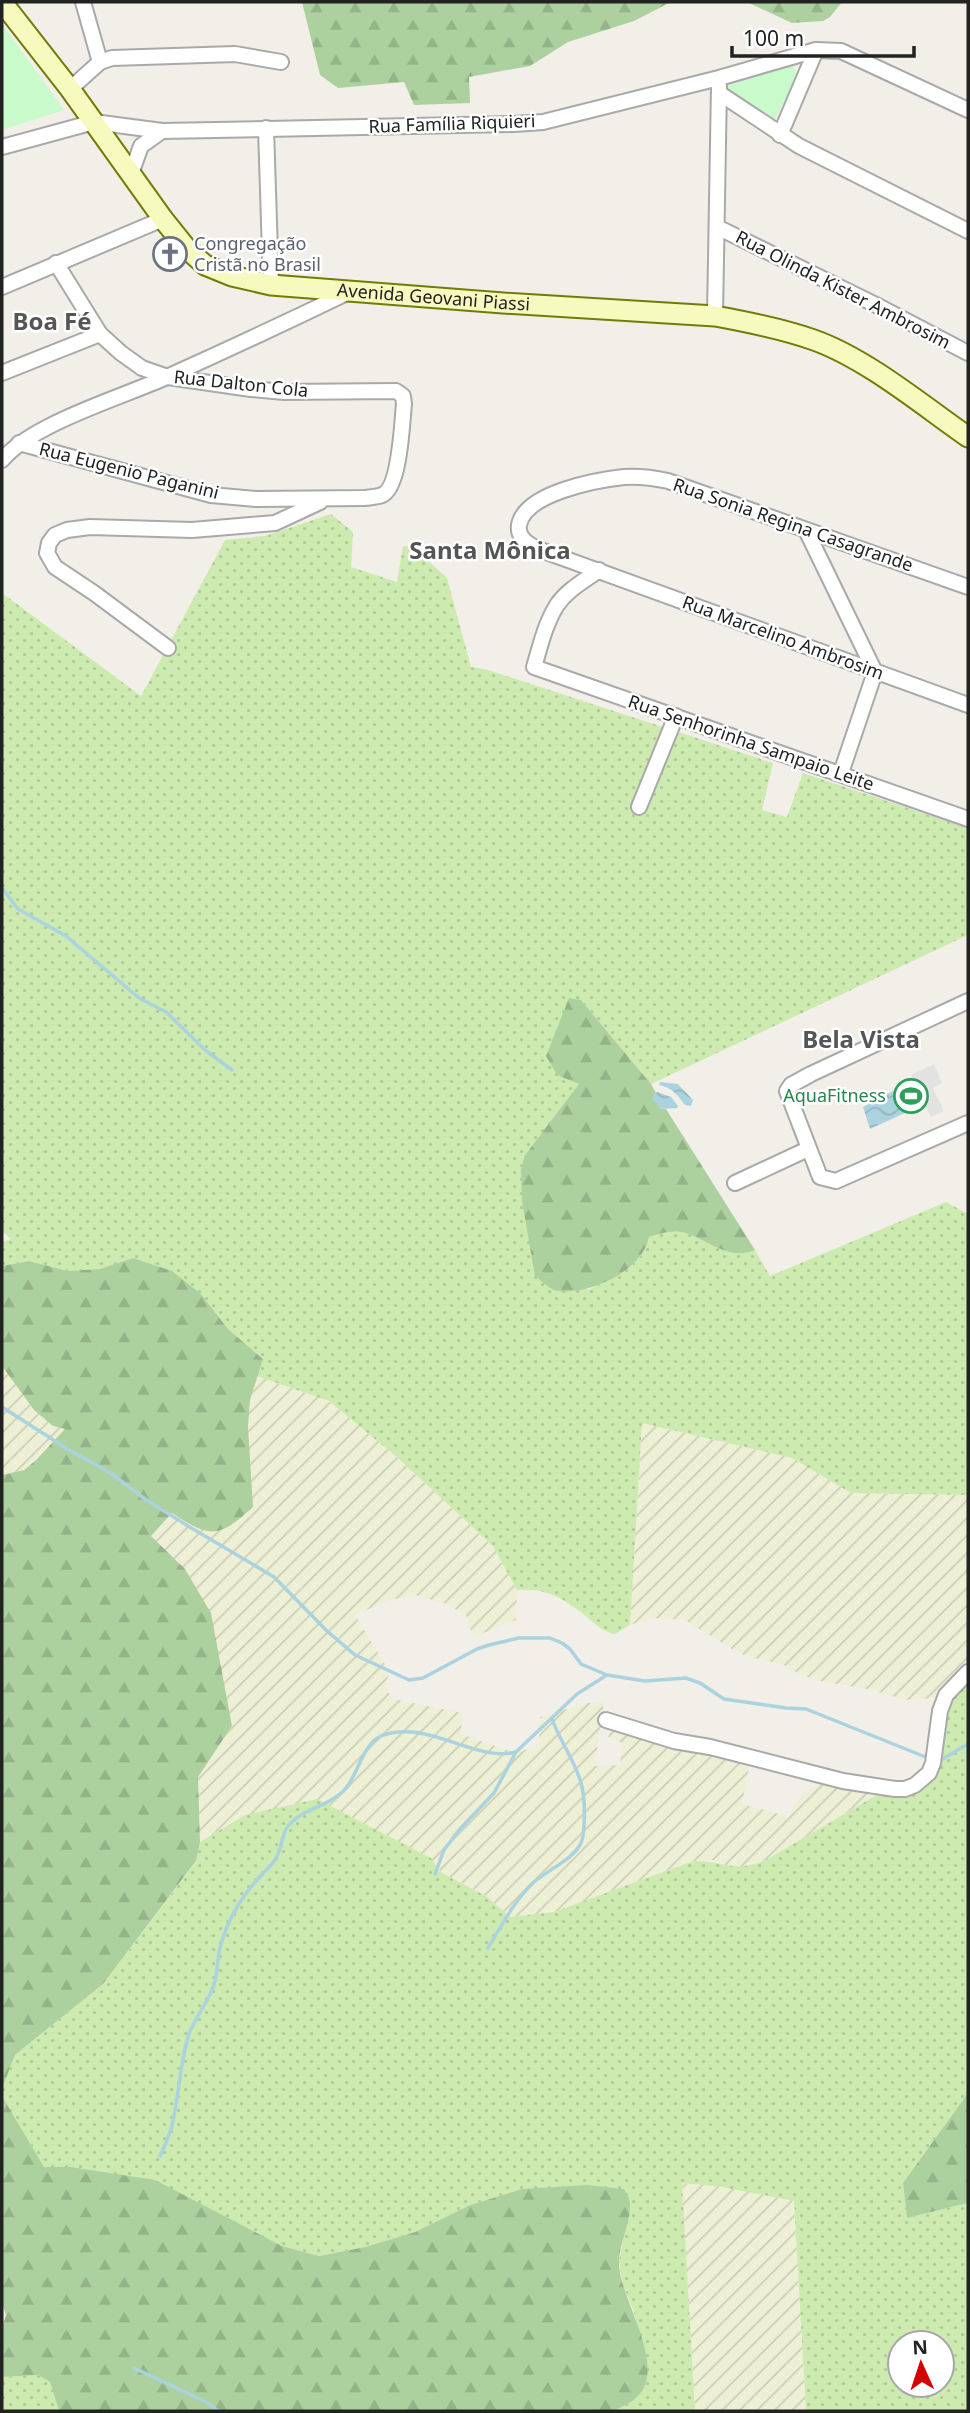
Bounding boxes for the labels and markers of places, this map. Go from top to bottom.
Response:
place label: Congregação Cristã no Brasil [194,231,321,276]
church icon: Congregação Cristã no Brasil [151,235,189,273]
sports icon: AquaFitness [892,1077,930,1115]
place label: AquaFitness [783,1083,886,1107]

